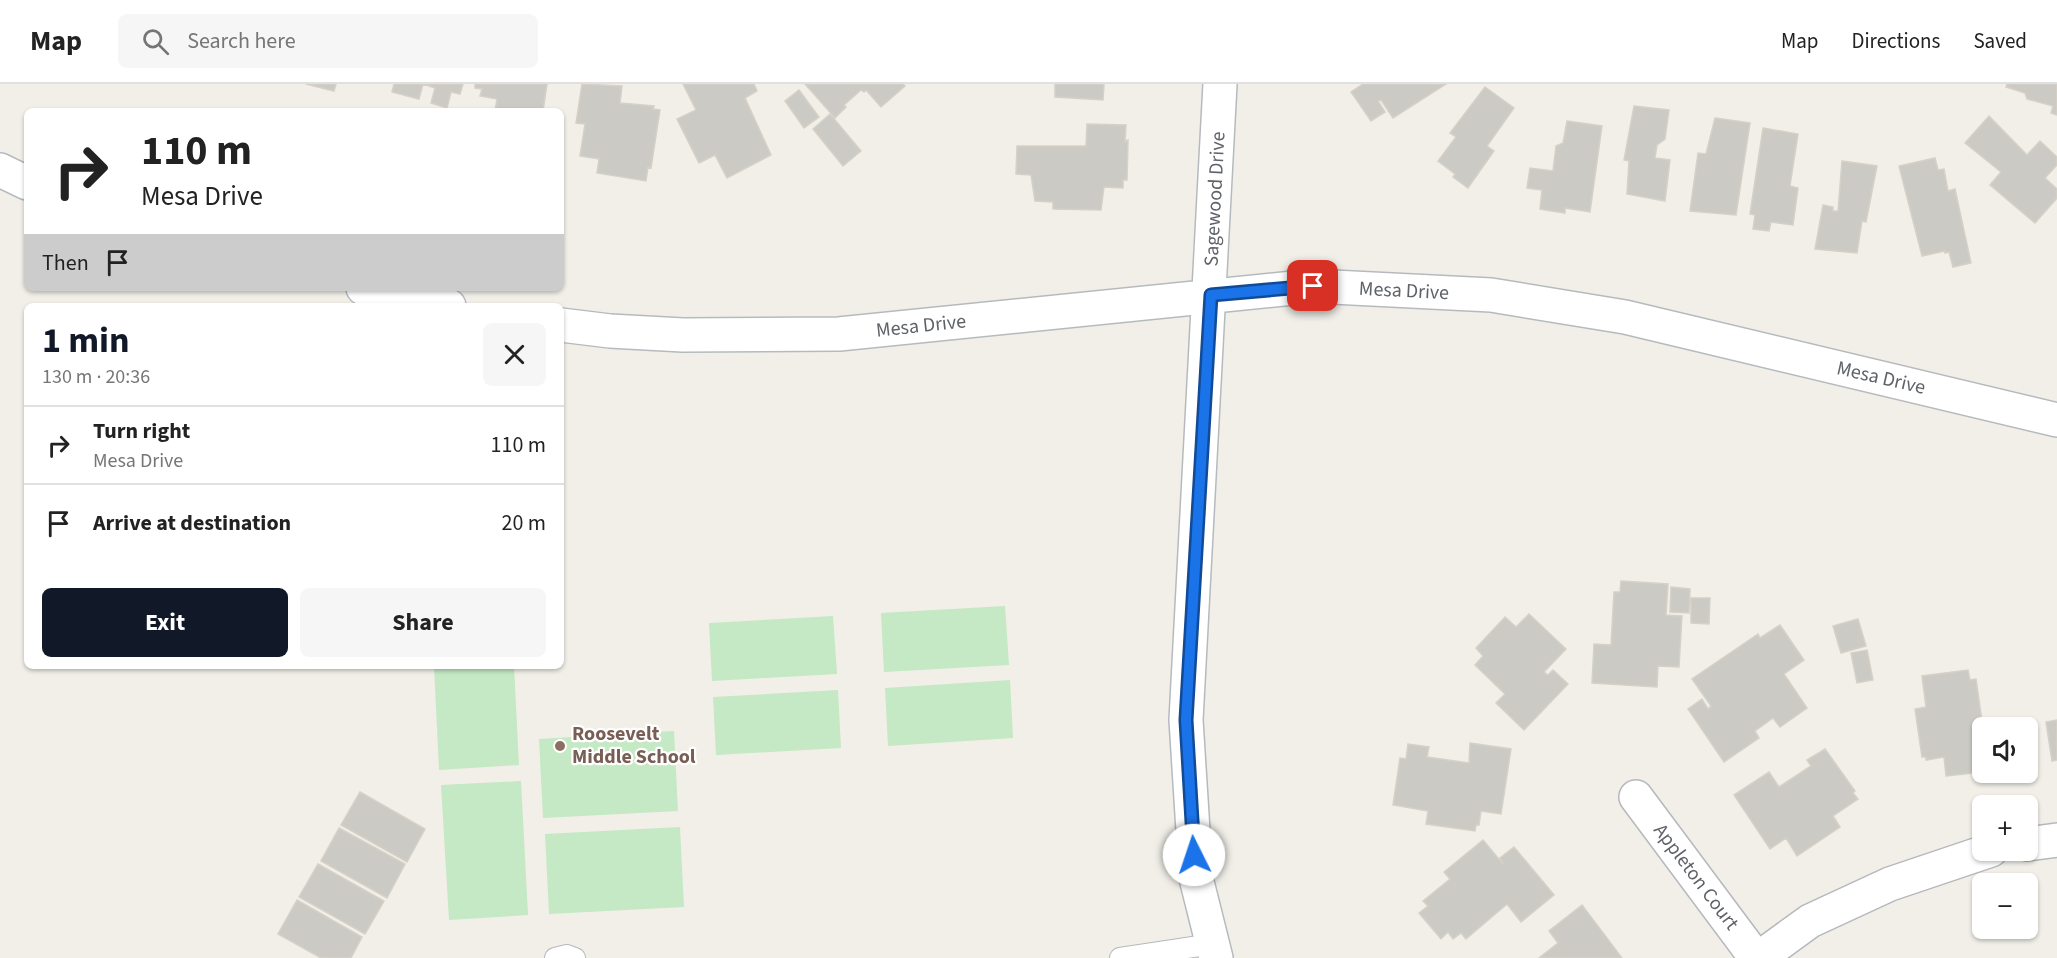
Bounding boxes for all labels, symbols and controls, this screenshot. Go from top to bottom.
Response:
search box [118,14,538,68]
text: Map [30,21,82,61]
icon: search [139,25,172,58]
text: Search here [187,25,296,57]
text: Map [1781,26,1819,56]
text: Directions [1852,26,1940,56]
text: Saved [1973,26,2027,56]
text: 110 m [141,121,252,181]
street label: Sagewood Drive [1197,131,1233,267]
icon: right [42,132,120,210]
text: Mesa Drive [141,177,263,216]
icon: arrive [101,246,134,279]
text: Then [42,247,89,279]
pin [1287,260,1338,311]
icon: arrive [1296,269,1329,302]
street label: Mesa Drive [1358,275,1450,307]
street label: Mesa Drive [875,307,967,345]
text: 1 min [42,315,130,366]
button: close [483,323,546,386]
street label: Mesa Drive [1834,354,1928,402]
text: 130 m · 20:36 [42,363,150,391]
text: Turn right [93,415,190,447]
icon: right [42,429,75,462]
text: 110 m [491,429,546,461]
text: Mesa Drive [93,447,183,475]
icon: arrive [42,507,75,540]
text: Arrive at destination [93,507,291,539]
text: 20 m [501,507,546,539]
button: Exit [42,588,288,657]
button: Share [300,588,546,657]
map controls [1972,717,2038,939]
button: sound [1972,717,2038,783]
place label: Roosevelt Middle School [572,720,696,771]
marker: Roosevelt Middle School [553,739,567,753]
button: + [1972,795,2038,861]
street label: Appleton Court [1647,818,1746,936]
position arrow [1162,823,1226,887]
button: − [1972,873,2038,939]

